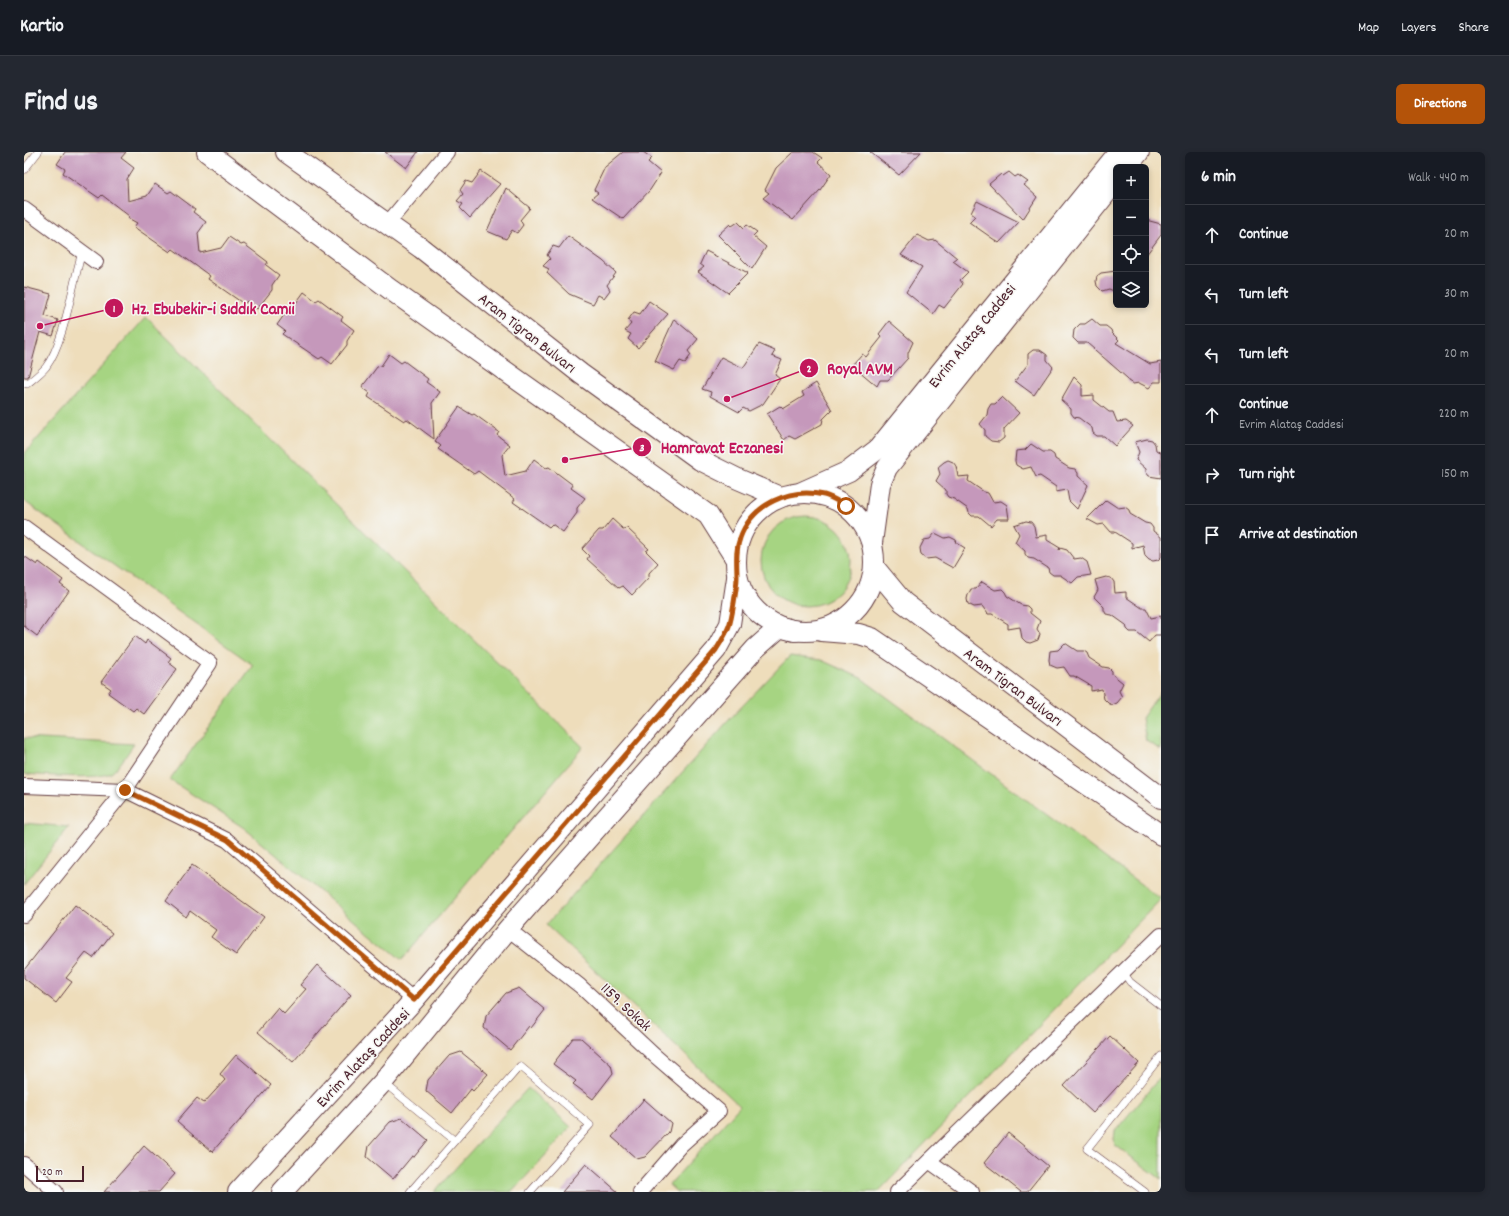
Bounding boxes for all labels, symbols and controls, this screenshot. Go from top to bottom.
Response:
text: Kartio [20,14,64,41]
text: Map [1358,18,1379,38]
text: Layers [1401,18,1436,38]
text: Share [1458,18,1489,38]
text: Find us [24,84,98,124]
button: Directions [1396,84,1485,124]
map controls [1113,164,1149,308]
button: + [1113,164,1149,200]
text: 6 min [1201,166,1236,190]
text: Walk · 440 m [1408,169,1469,188]
button: − [1113,200,1149,236]
icon: ahead [1201,224,1223,246]
text: Continue [1239,224,1288,246]
text: 20 m [1444,225,1469,244]
button: locate [1113,236,1149,272]
button: layers [1113,272,1149,308]
street label: Evrim Alataş Caddesi [924,279,1022,394]
icon: left [1201,284,1223,306]
text: Turn left [1239,284,1288,306]
text: 30 m [1444,285,1469,304]
street label: Aram Tigran Bulvarı [472,288,580,380]
callout: Hz. Ebubekir-i Sıddık Camii [104,293,303,322]
text: Hz. Ebubekir-i Sıddık Camii [131,299,295,323]
text: 1 [113,301,116,318]
icon: left [1201,344,1223,366]
text: Turn left [1239,344,1288,366]
text: 20 m [1444,345,1469,364]
callout: Royal AVM [799,353,901,382]
text: Royal AVM [827,359,893,383]
text: 2 [806,361,812,378]
text: Continue [1239,394,1288,416]
icon: ahead [1201,404,1223,426]
text: 220 m [1439,405,1469,424]
text: Evrim Alataş Caddesi [1239,416,1344,435]
callout: Hamravat Eczanesi [632,433,791,462]
text: Hamravat Eczanesi [661,438,784,462]
text: 3 [639,440,645,457]
icon: right [1201,464,1223,486]
text: Turn right [1239,464,1295,486]
text: 150 m [1441,465,1469,484]
route start [837,497,855,515]
icon: arrive [1201,524,1223,546]
text: Arrive at destination [1239,524,1357,546]
street label: Aram Tigran Bulvarı [958,643,1067,733]
route end [116,781,134,799]
street label: 1159. Sokak [594,978,656,1038]
street label: Evrim Alataş Caddesi [312,1004,416,1114]
scale bar [36,1164,84,1183]
text: 20 m [42,1165,63,1181]

